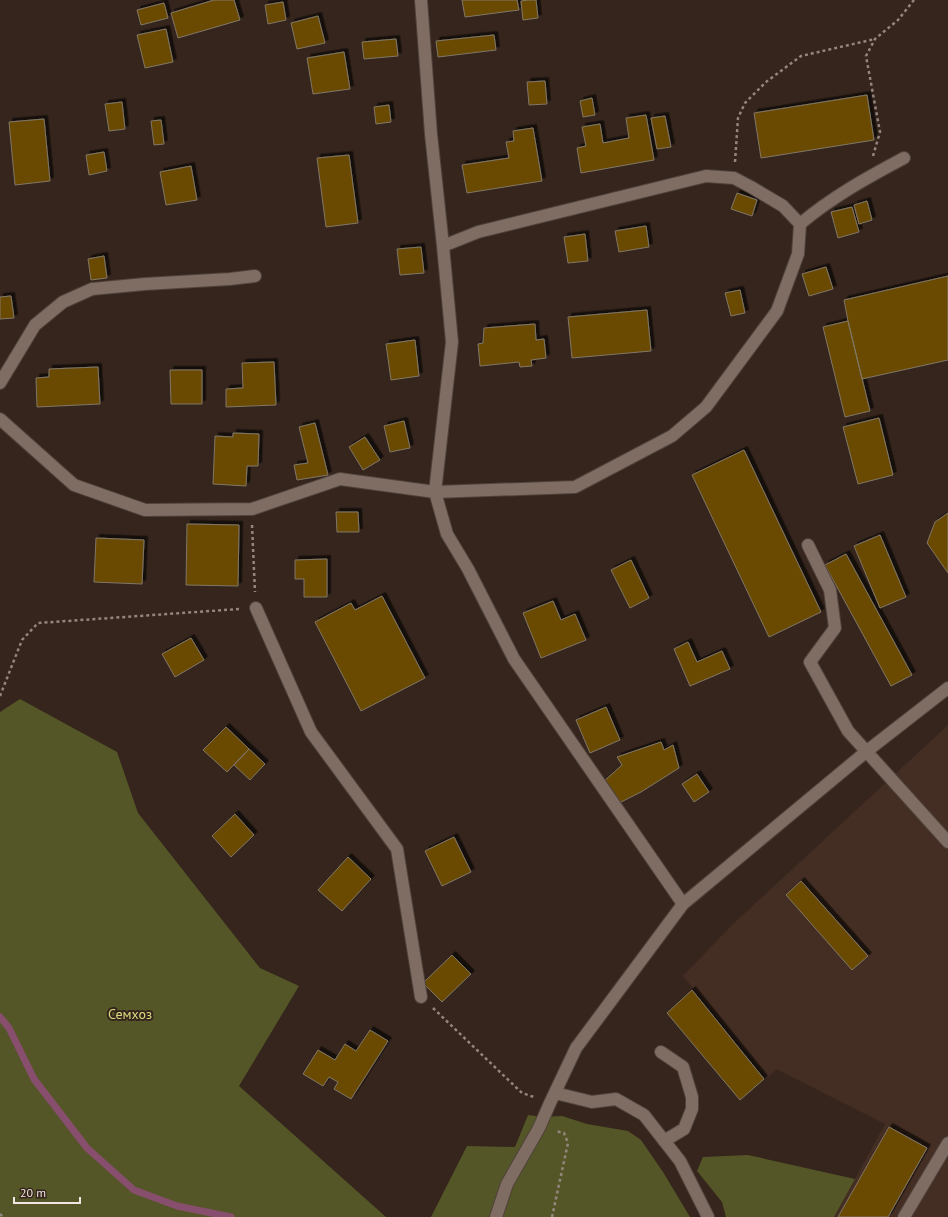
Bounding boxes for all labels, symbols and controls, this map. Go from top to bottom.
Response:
park label: Семхоз [108,1005,152,1023]
scale bar [14,1179,80,1205]
text: 20 m [20,1185,46,1200]

